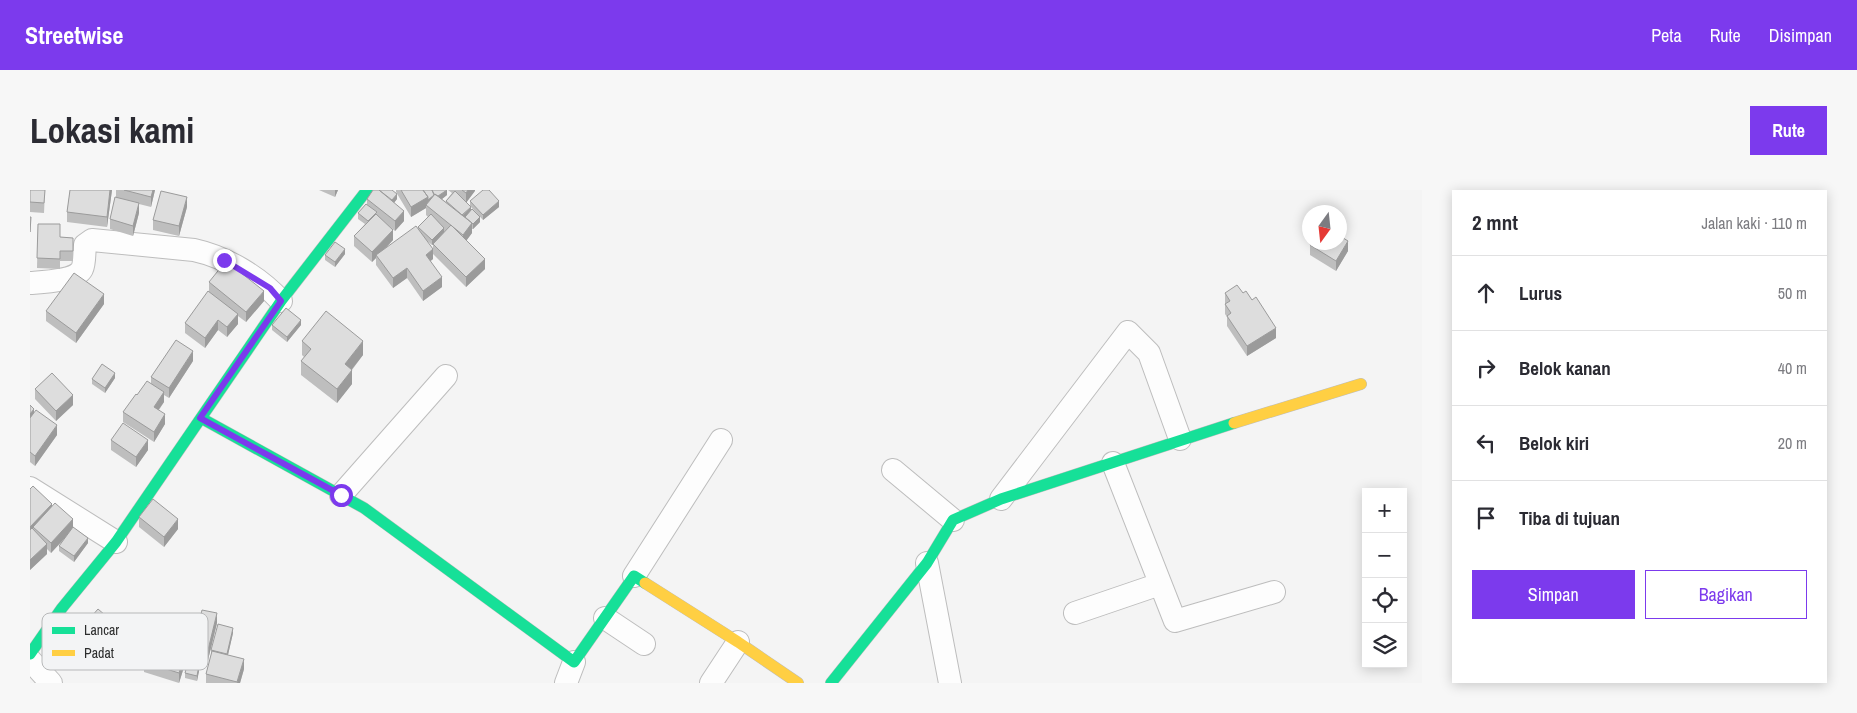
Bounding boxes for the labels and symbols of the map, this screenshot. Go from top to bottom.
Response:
north arrow [1302,205,1347,250]
route end [213,249,236,272]
route start [330,484,353,507]
legend [42,613,208,670]
text: Lancar [84,621,119,639]
text: Padat [84,644,114,662]

